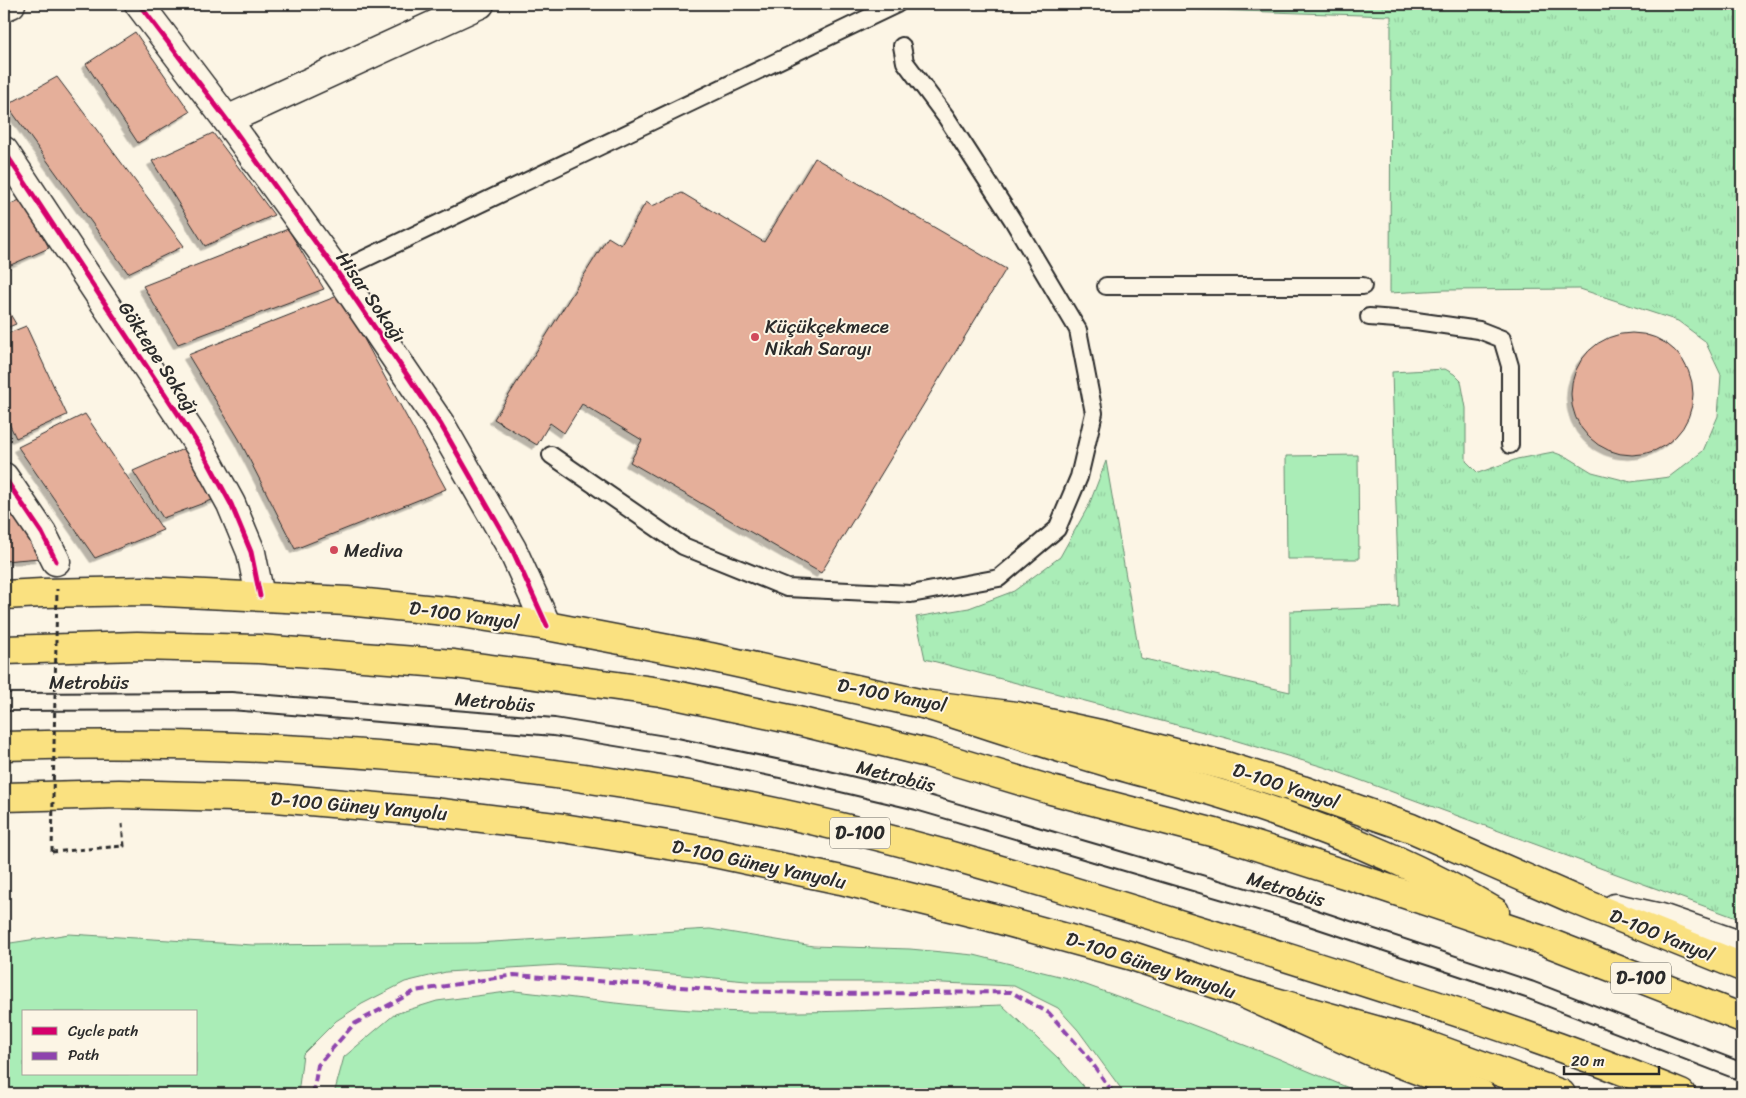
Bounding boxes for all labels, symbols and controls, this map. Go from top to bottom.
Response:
street label: Hisar Sokağı [327,244,415,350]
street label: Göktepe Sokağı [110,294,208,422]
place label: Küçükçekmece Nikah Sarayı [765,310,889,365]
marker: Küçükçekmece Nikah Sarayı [749,331,761,343]
place label: Mediva [344,534,403,567]
marker: Mediva [328,544,340,556]
street label: D-100 Yanyol [407,591,522,639]
street label: Metrobüs [49,666,129,699]
street label: D-100 Yanyol [835,668,950,722]
street label: Metrobüs [454,682,537,722]
street label: Metrobüs [853,750,939,802]
street label: D-100 Yanyol [1228,753,1344,819]
street label: D-100 Güney Yanyolu [269,782,449,830]
road number: D-100 [830,818,890,848]
street label: D-100 Güney Yanyolu [669,829,849,899]
street label: Metrobüs [1243,862,1329,917]
street label: D-100 Yanyol [1605,899,1720,971]
street label: D-100 Güney Yanyolu [1062,922,1240,1008]
road number: D-100 [1611,962,1671,994]
legend [22,1010,198,1076]
text: Cycle path [68,1018,139,1044]
text: Path [68,1042,99,1068]
scale bar [1564,1043,1658,1075]
text: 20 m [1571,1048,1605,1074]

